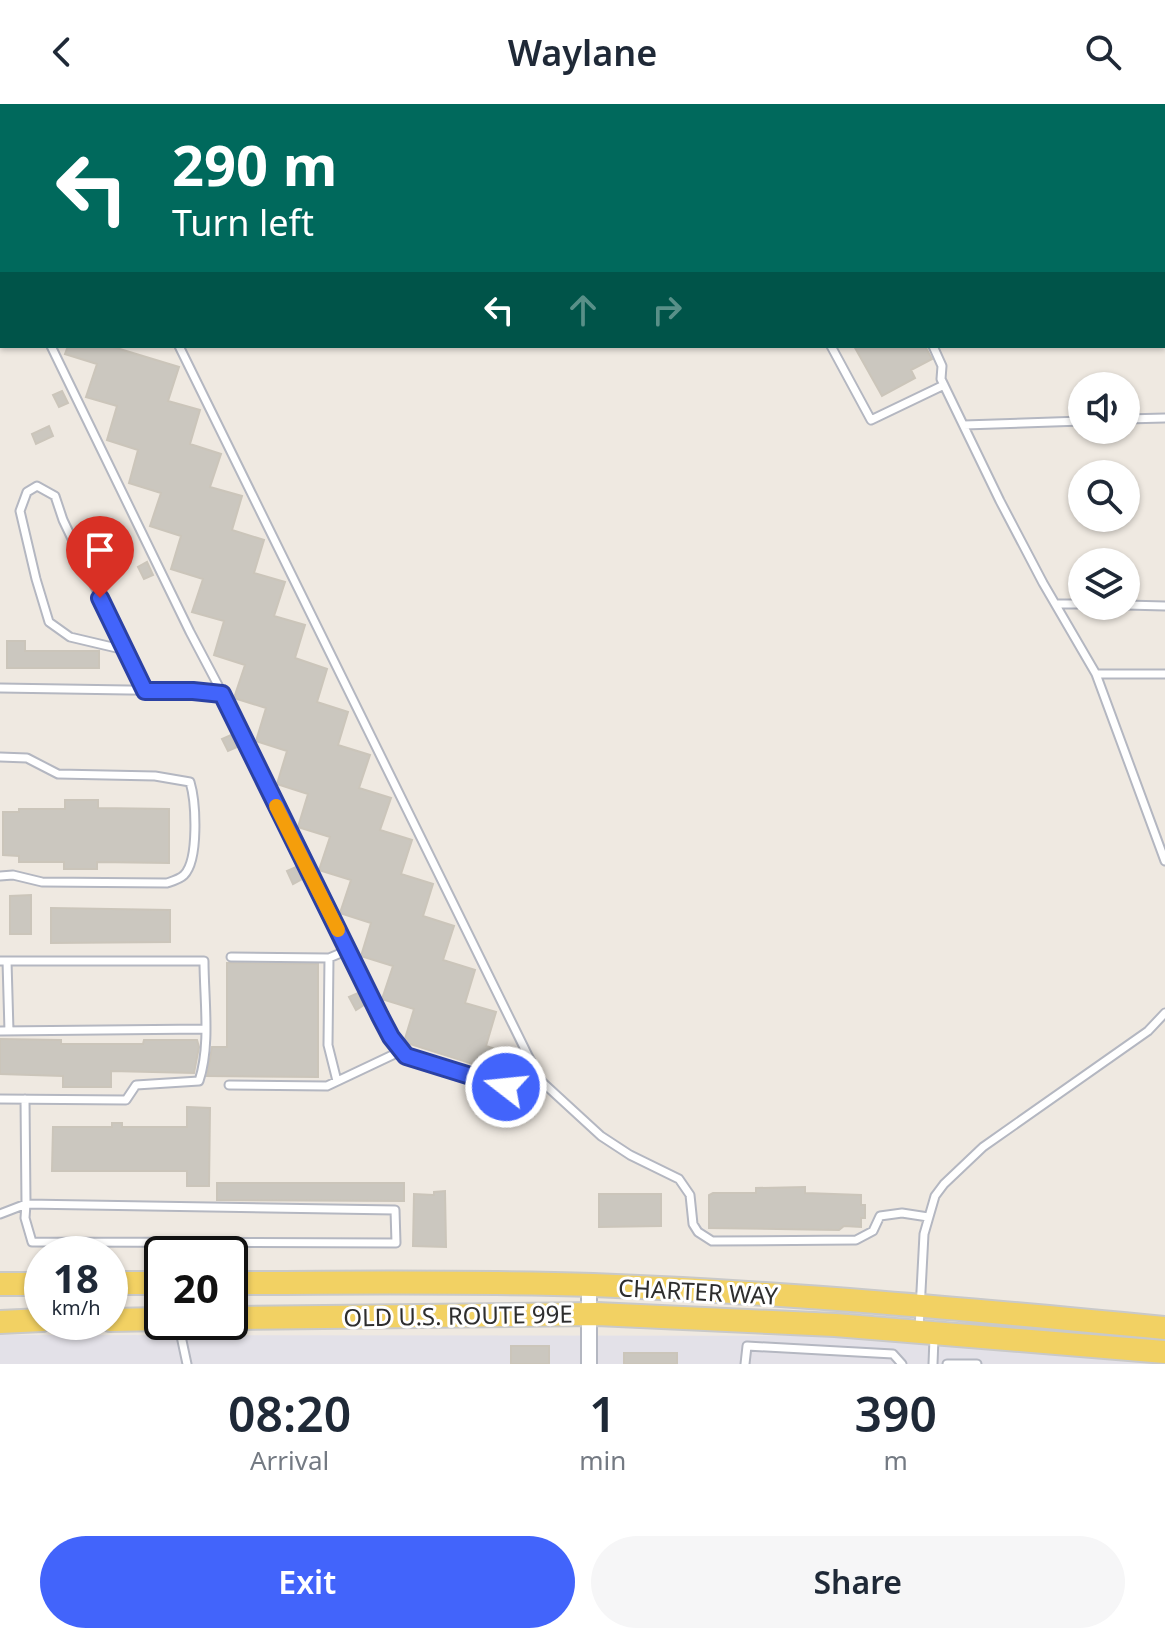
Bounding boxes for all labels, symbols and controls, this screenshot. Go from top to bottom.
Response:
text: Waylane [508,28,657,77]
icon: back [40,30,84,74]
icon: search [1081,30,1125,74]
text: 290 m [172,126,337,202]
icon: left [40,136,144,240]
text: Turn left [172,198,314,247]
icon: left [477,288,521,332]
icon: ahead [561,288,605,332]
icon: right [645,288,689,332]
map controls [1068,372,1140,620]
button: sound [1068,372,1140,444]
button: search [1068,460,1140,532]
pin [66,516,134,598]
icon: arrive [78,528,122,572]
button: layers [1068,548,1140,620]
position arrow [464,1045,548,1129]
speed limit sign: 20 [144,1236,248,1340]
text: 18 [53,1250,99,1305]
street label: CHARTER WAY [617,1270,779,1312]
text: km/h [51,1294,101,1321]
street label: OLD U.S. ROUTE 99E [343,1297,573,1333]
text: 08:20 [228,1381,351,1446]
text: 1 [589,1381,617,1446]
text: 390 [855,1381,937,1446]
text: Arrival [250,1442,329,1478]
text: min [579,1442,626,1478]
text: m [884,1442,908,1478]
button: Exit [40,1536,575,1628]
button: Share [591,1536,1125,1628]

